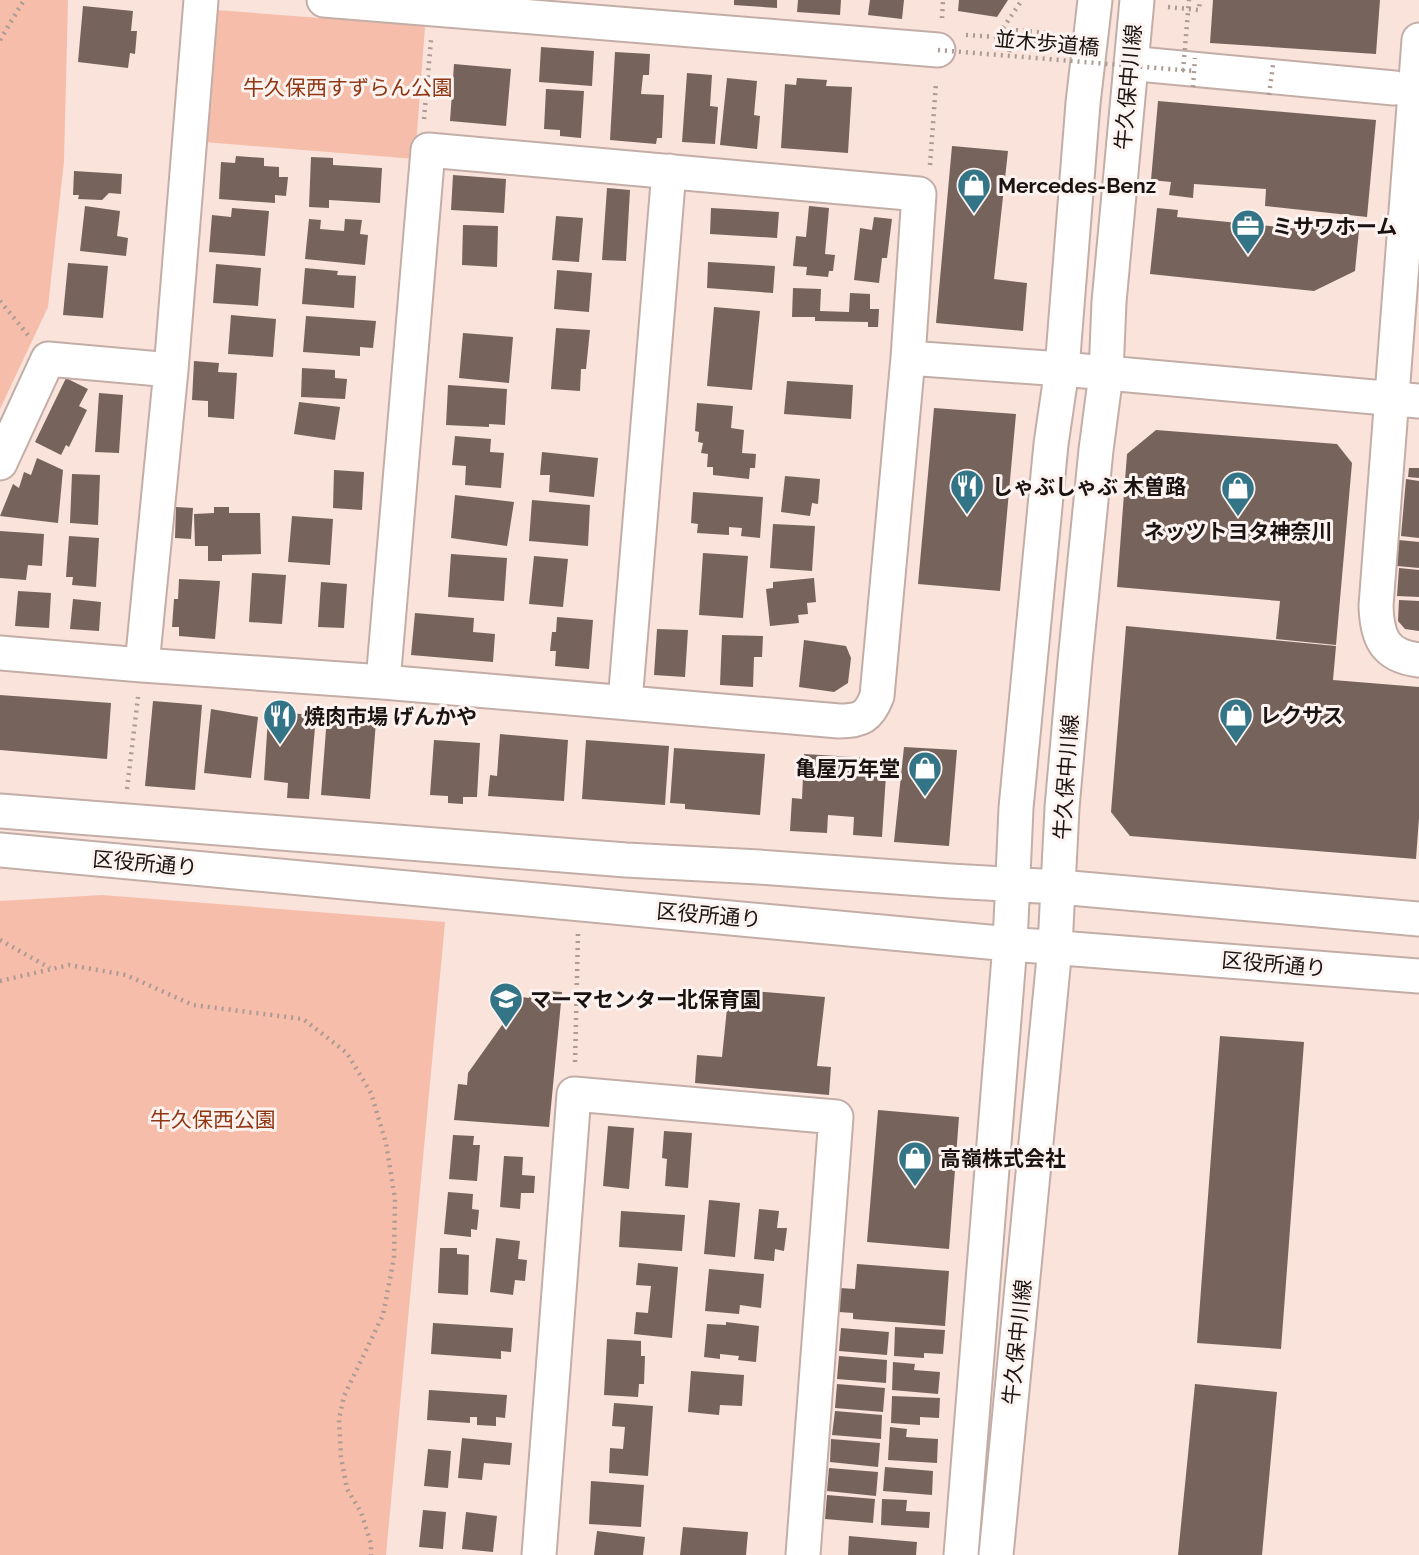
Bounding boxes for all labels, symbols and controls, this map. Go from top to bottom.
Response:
street label: 牛久保中川線 [1110,23,1146,151]
street label: 並木歩道橋 [994,26,1100,60]
park label: 牛久保西すずらん公園 [243,75,453,100]
shop icon: Mercedes-Benz [955,166,993,215]
place label: Mercedes-Benz [998,173,1156,198]
office icon: ミサワホーム [1229,207,1267,256]
place label: ミサワホーム [1272,214,1397,239]
restaurant icon: しゃぶしゃぶ 木曽路 [948,467,986,516]
shop icon: ネッツトヨタ神奈川 [1219,469,1257,518]
place label: しゃぶしゃぶ 木曽路 [992,474,1186,499]
place label: ネッツトヨタ神奈川 [1144,519,1333,544]
shop icon: レクサス [1217,696,1255,745]
restaurant icon: 焼肉市場 げんかや [261,697,299,746]
place label: レクサス [1260,703,1344,728]
place label: 焼肉市場 げんかや [304,704,477,729]
street label: 牛久保中川線 [1049,713,1083,841]
shop icon: 亀屋万年堂 [906,749,944,798]
place label: 亀屋万年堂 [795,756,900,781]
street label: 区役所通り [92,846,198,880]
street label: 区役所通り [656,898,762,932]
street label: 区役所通り [1221,947,1327,981]
school or university icon: マーマセンター北保育園 [487,980,525,1029]
place label: マーマセンター北保育園 [530,987,761,1012]
park label: 牛久保西公園 [150,1107,276,1132]
shop icon: 高嶺株式会社 [896,1139,934,1188]
place label: 高嶺株式会社 [940,1146,1066,1171]
street label: 牛久保中川線 [998,1278,1036,1406]

